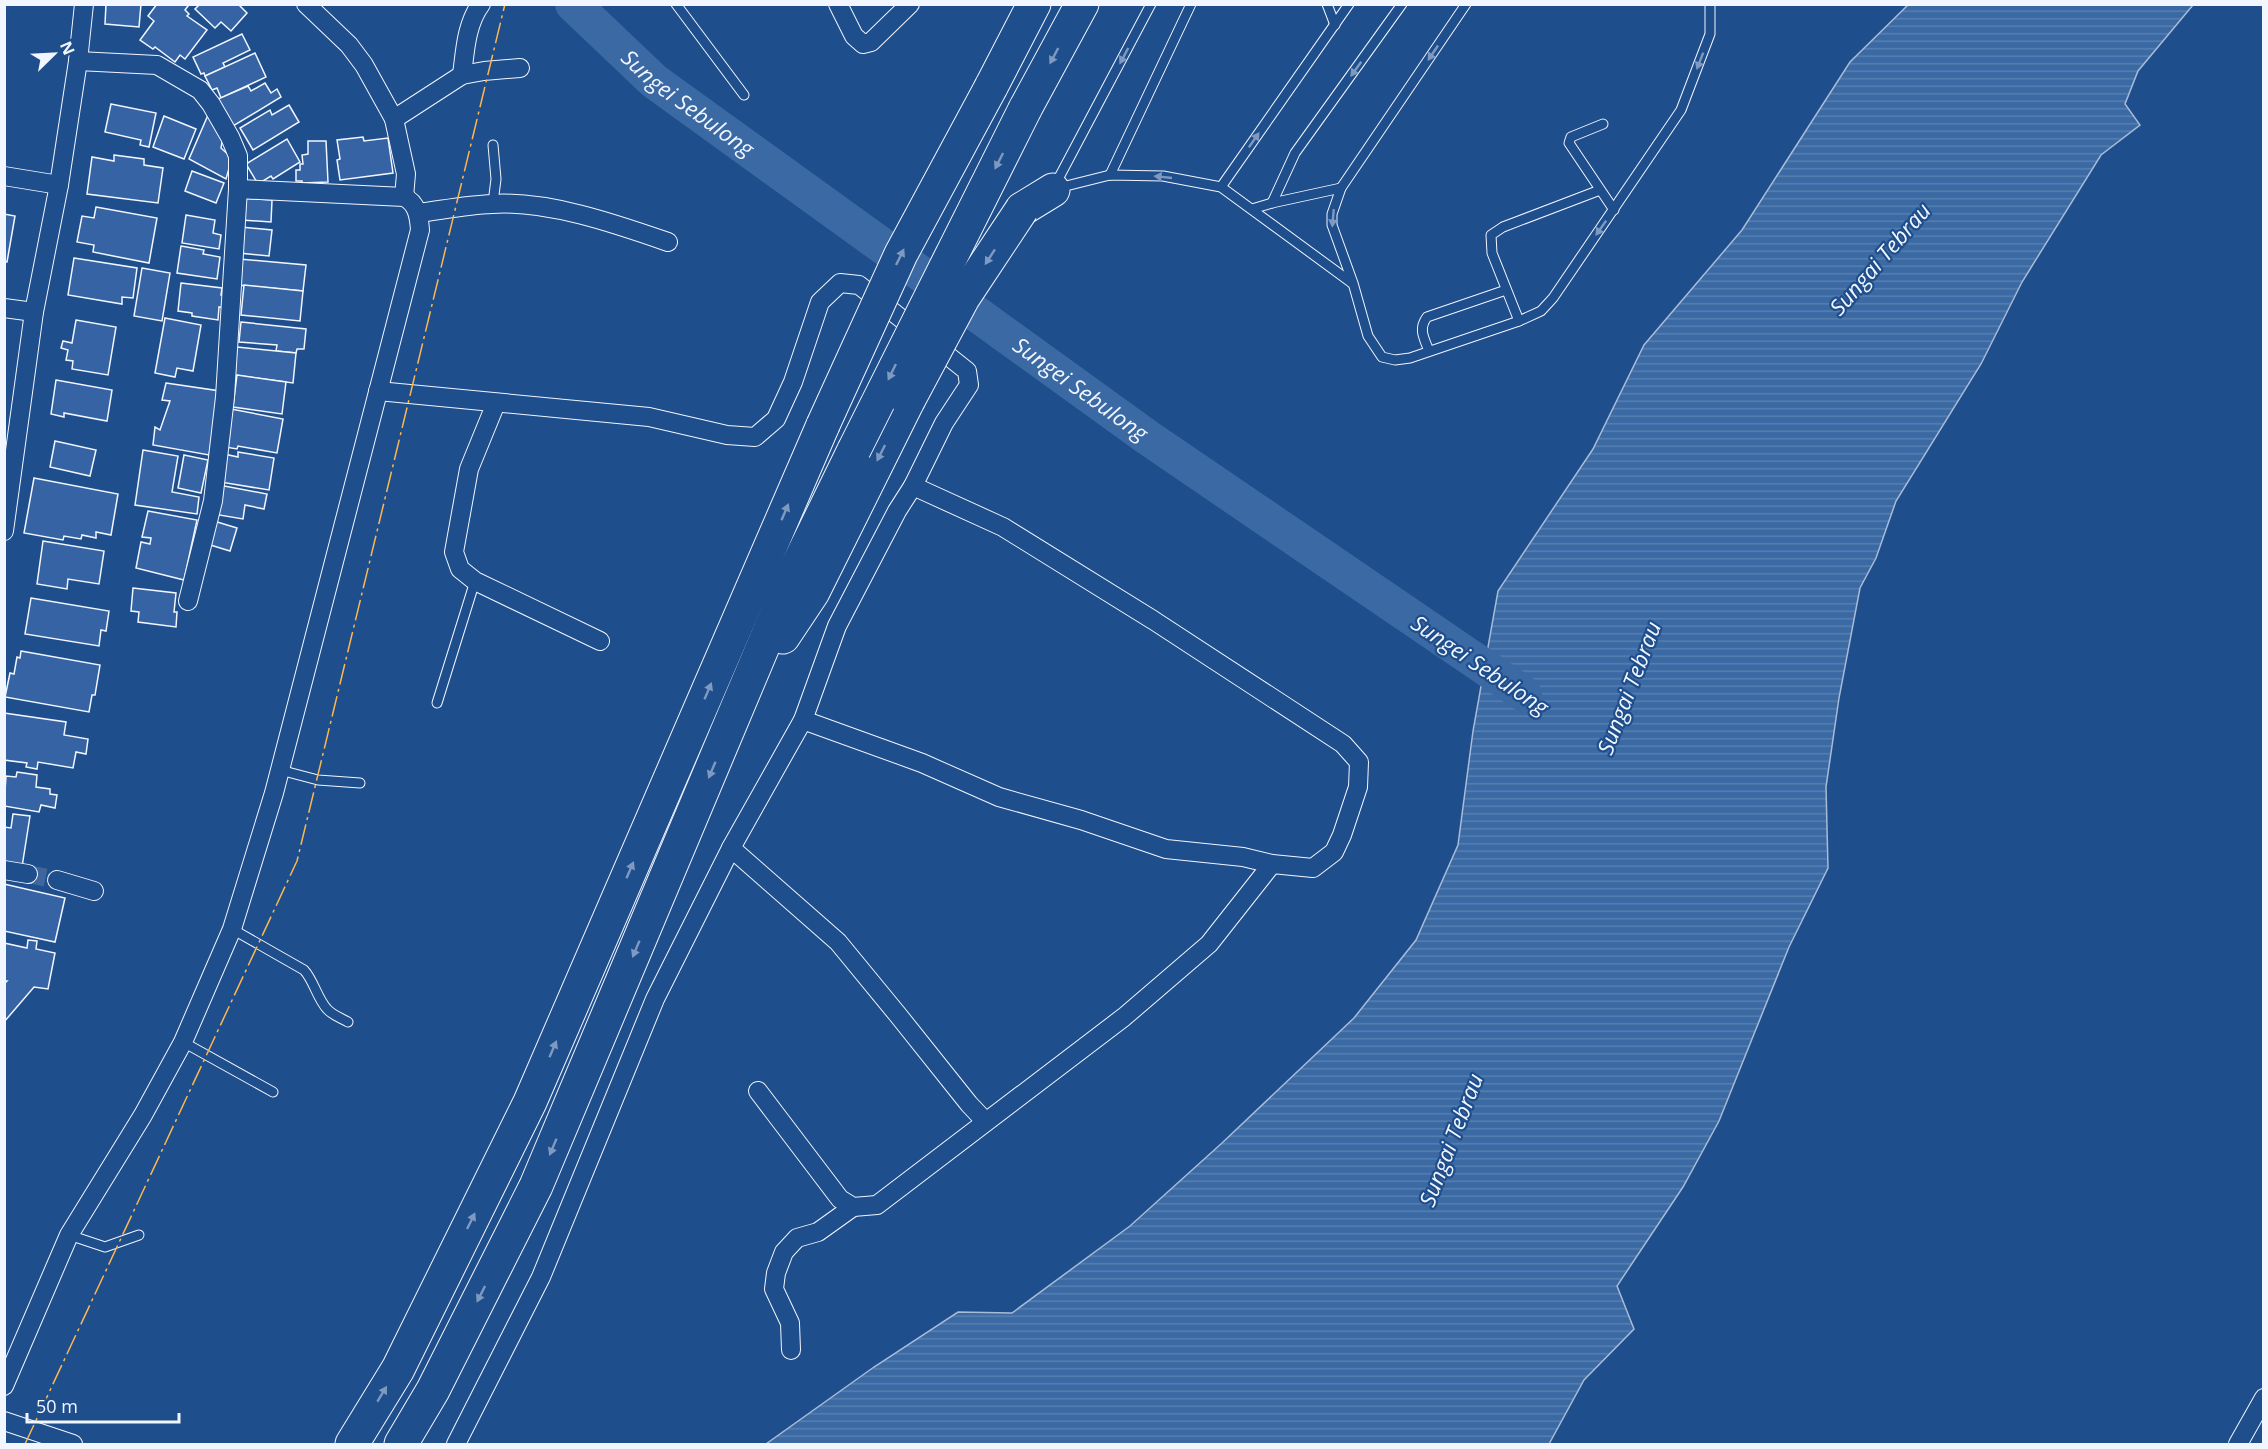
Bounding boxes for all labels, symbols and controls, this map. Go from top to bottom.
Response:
north arrow [24,24,84,84]
text: N [55,37,80,58]
water label: Sungei Sebulong [616,42,762,164]
one-way arrow [1428,45,1439,61]
one-way arrow [1119,47,1129,65]
one-way arrow [1049,48,1059,65]
one-way arrow [1695,52,1704,70]
one-way arrow [1350,61,1362,77]
one-way arrow [1248,132,1260,148]
one-way arrow [994,152,1004,169]
one-way arrow [1154,172,1173,182]
water label: Sungai Tebrau [1822,195,1937,321]
one-way arrow [1329,209,1338,228]
one-way arrow [1595,220,1607,236]
one-way arrow [895,249,905,266]
one-way arrow [984,249,996,265]
water label: Sungei Sebulong [1008,329,1156,448]
one-way arrow [887,364,897,381]
one-way arrow [877,444,887,462]
one-way arrow [780,502,790,520]
water label: Sungei Sebulong [1406,607,1556,722]
water label: Sungai Tebrau [1589,617,1667,758]
one-way arrow [703,682,712,699]
one-way arrow [708,761,717,778]
one-way arrow [625,860,635,878]
one-way arrow [631,941,641,959]
one-way arrow [548,1039,558,1057]
water label: Sungai Tebrau [1411,1069,1489,1210]
one-way arrow [548,1138,557,1156]
one-way arrow [466,1212,475,1229]
one-way arrow [477,1286,486,1303]
scale bar [27,1386,178,1424]
one-way arrow [377,1386,388,1402]
text: 50 m [36,1394,78,1418]

